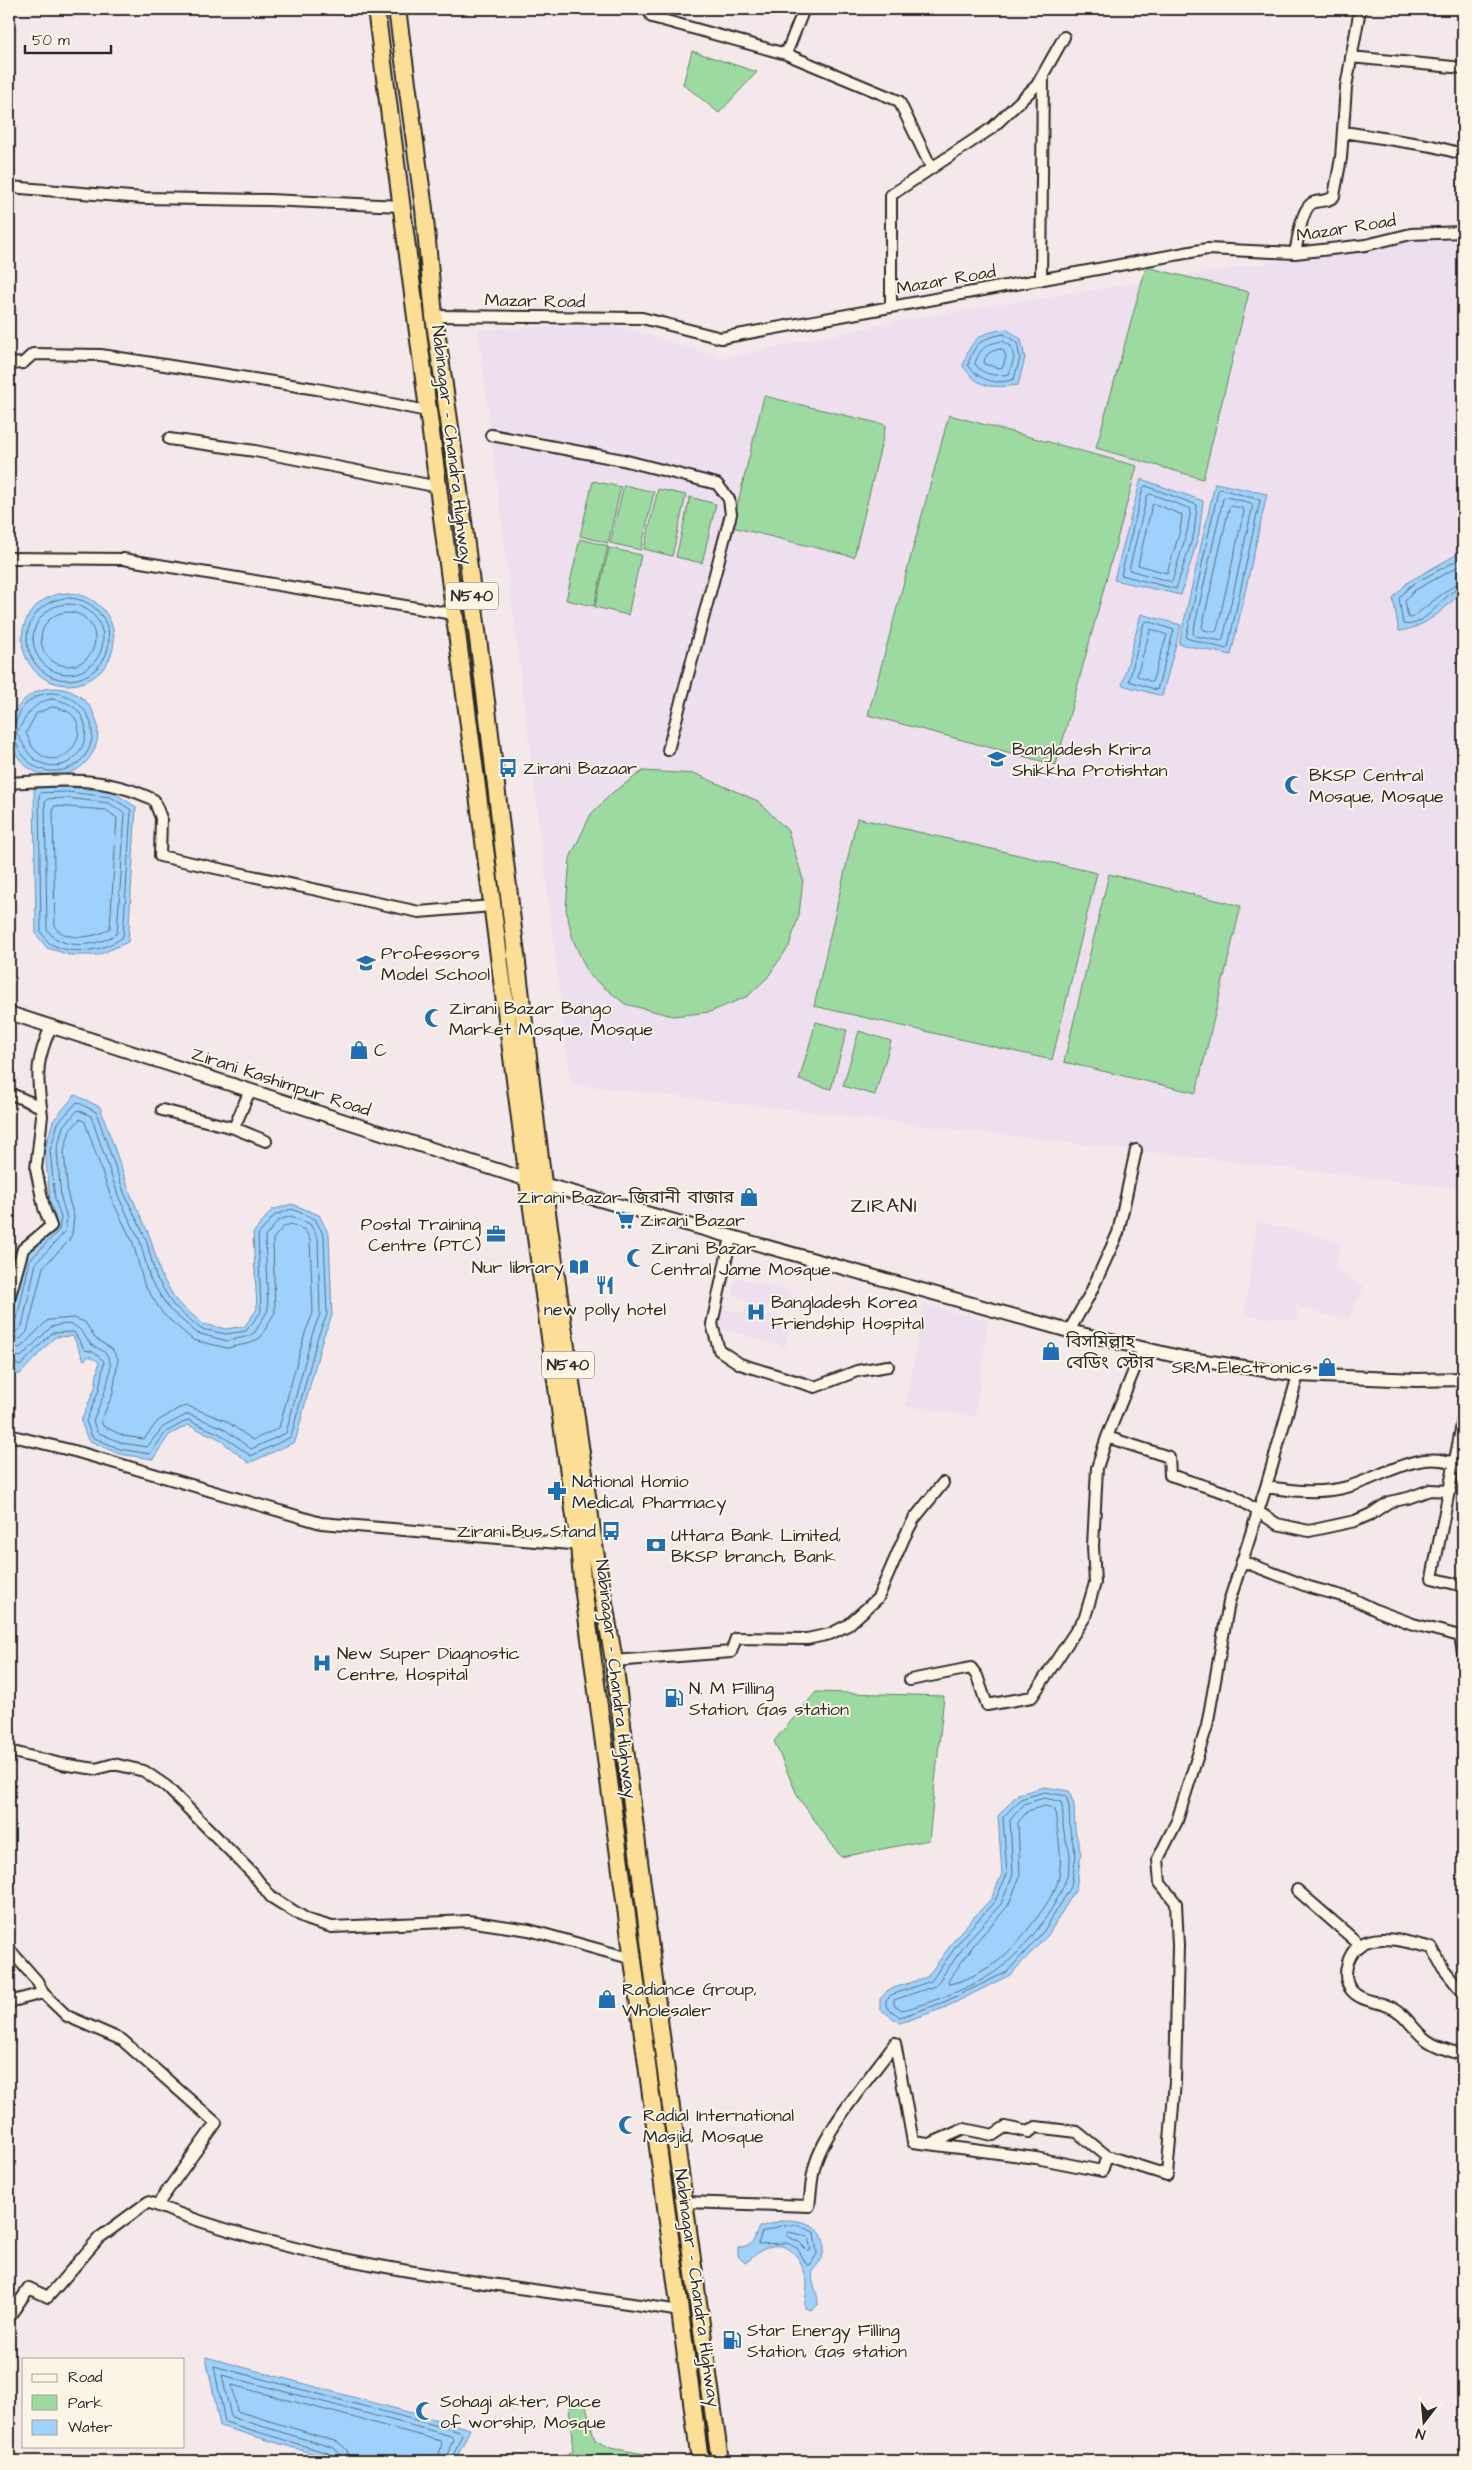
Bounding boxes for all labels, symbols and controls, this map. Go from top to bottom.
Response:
scale bar [25,22,111,54]
text: 50 m [32,30,70,51]
street label: Mazar Road [1294,208,1398,248]
street label: Mazar Road [894,259,998,301]
street label: Mazar Road [484,288,586,314]
street label: Nabinagar - Chandra Highway [424,324,479,566]
road number: N540 [446,582,498,610]
place label: Bangladesh Krira Shikkha Protishtan [1012,737,1168,783]
school or university icon: Bangladesh Krira Shikkha Protishtan [986,748,1008,770]
place label: Zirani Bazaar [523,756,637,781]
bus stop icon: Zirani Bazaar [497,757,519,779]
place label: BKSP Central Mosque, Mosque [1309,763,1444,809]
mosque icon: BKSP Central Mosque, Mosque [1283,774,1305,796]
place label: Professors Model School [381,941,490,987]
school or university icon: Professors Model School [355,952,377,974]
place label: Zirani Bazar Bango Market Mosque, Mosque [449,996,653,1042]
mosque icon: Zirani Bazar Bango Market Mosque, Mosque [423,1007,445,1029]
place label: C [374,1038,387,1063]
shop icon: C [348,1039,370,1061]
street label: Zirani Kashimpur Road [188,1041,374,1123]
place label: Zirani Bazar জিরানী বাজার [517,1185,734,1210]
shop icon: Zirani Bazar জিরানী বাজার [738,1186,760,1208]
district label: ZIRANI [850,1192,918,1220]
place label: Zirani Bazar [640,1208,745,1233]
supermarket icon: Zirani Bazar [614,1209,636,1231]
place label: Postal Training Centre (PTC) [361,1212,481,1258]
office icon: Postal Training Centre (PTC) [485,1223,507,1245]
place label: Zirani Bazar Central Jame Mosque [651,1236,831,1282]
mosque icon: Zirani Bazar Central Jame Mosque [625,1247,647,1269]
place label: Nur library [472,1255,564,1281]
library icon: Nur library [568,1256,590,1278]
restaurant icon: new polly hotel [594,1274,616,1296]
place label: Bangladesh Korea Friendship Hospital [771,1290,924,1336]
place label: new polly hotel [544,1297,666,1323]
hospital icon: Bangladesh Korea Friendship Hospital [745,1301,767,1323]
place label: বিসমিল্লাহ বেডিং স্টোর [1065,1329,1154,1375]
shop icon: বিসমিল্লাহ বেডিং স্টোর [1040,1340,1062,1362]
road number: N540 [542,1352,594,1378]
place label: SRM Electronics [1171,1355,1312,1380]
shop icon: SRM Electronics [1316,1356,1338,1378]
place label: National Homio Medical, Pharmacy [572,1469,726,1516]
pharmacy icon: National Homio Medical, Pharmacy [546,1480,568,1502]
place label: Zirani Bus Stand [457,1519,596,1544]
bus stop icon: Zirani Bus Stand [600,1520,622,1542]
place label: Uttara Bank Limited, BKSP branch, Bank [671,1523,842,1569]
bank icon: Uttara Bank Limited, BKSP branch, Bank [645,1534,667,1556]
street label: Nabinagar - Chandra Highway [588,1558,643,1800]
place label: New Super Diagnostic Centre, Hospital [337,1641,520,1687]
hospital icon: New Super Diagnostic Centre, Hospital [311,1652,333,1674]
place label: N. M Filling Station, Gas station [689,1676,849,1722]
fuel station icon: N. M Filling Station, Gas station [663,1687,685,1709]
place label: Radiance Group, Wholesaler [622,1977,757,2023]
shop icon: Radiance Group, Wholesaler [596,1988,618,2010]
place label: Radial International Masjid, Mosque [643,2103,794,2149]
mosque icon: Radial International Masjid, Mosque [617,2114,639,2136]
street label: Nabinagar - Chandra Highway [667,2167,726,2409]
place label: Star Energy Filling Station, Gas station [747,2318,907,2364]
fuel station icon: Star Energy Filling Station, Gas station [721,2329,743,2351]
legend [22,2358,185,2448]
text: Road [68,2367,103,2388]
place label: Sohagi akter, Place of worship, Mosque [440,2389,606,2435]
text: Park [68,2393,103,2414]
north arrow [1400,2398,1450,2448]
mosque icon: Sohagi akter, Place of worship, Mosque [414,2400,436,2422]
text: Water [68,2417,112,2438]
text: N [1414,2423,1428,2444]

